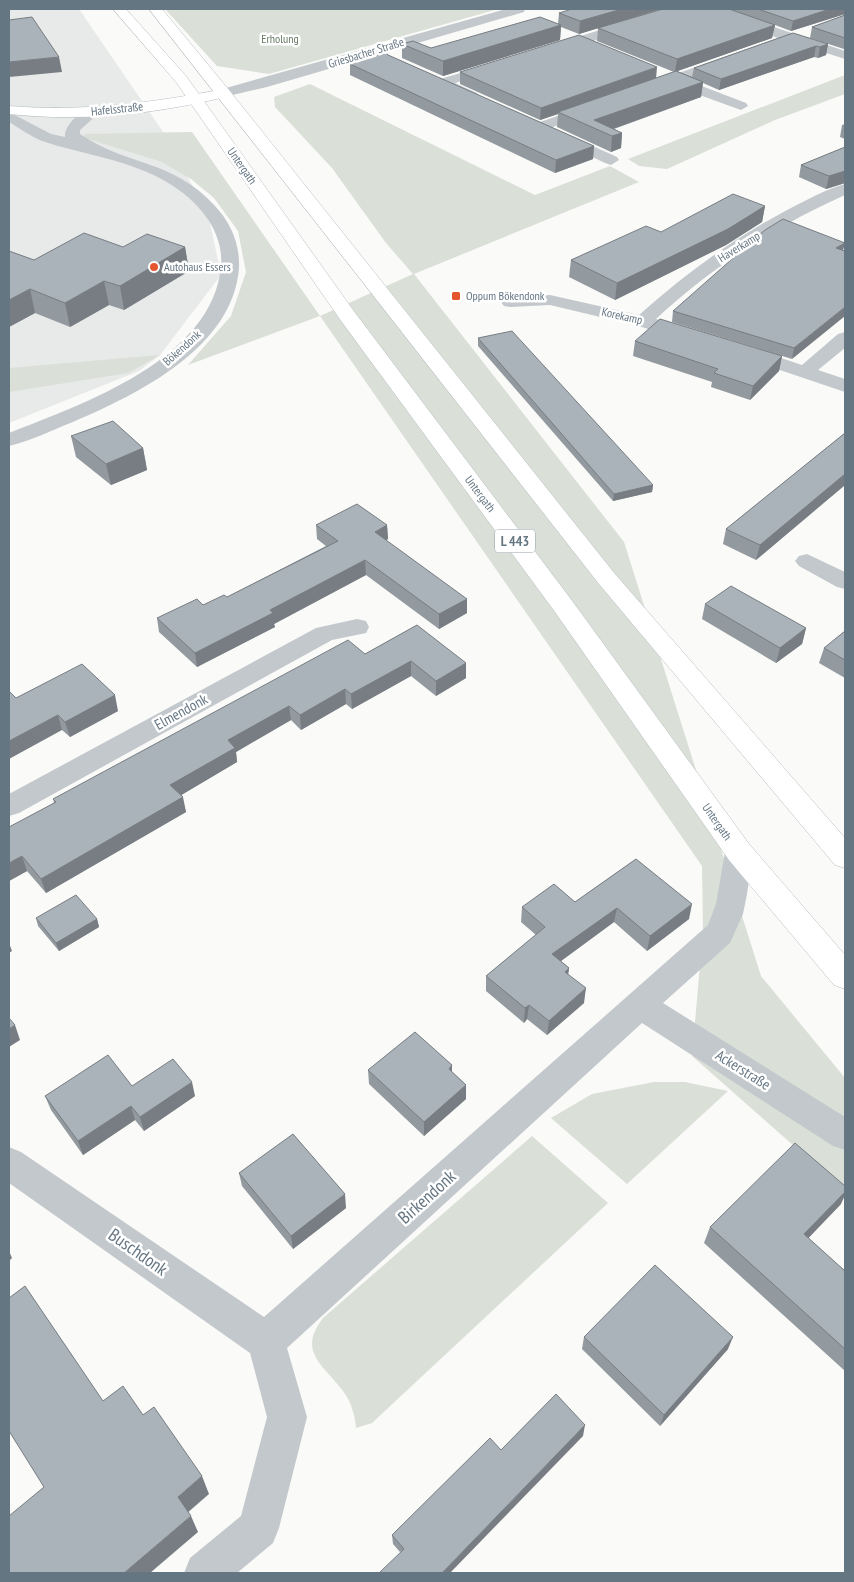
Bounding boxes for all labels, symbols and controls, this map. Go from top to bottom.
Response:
park label: Erholung [261,31,299,46]
street label: Griesbacher Straße [326,34,406,71]
street label: Hafelsstraße [90,98,144,119]
street label: Untergath [224,144,260,187]
street label: Haverkamp [715,228,762,265]
place label: Autohaus Essers [164,259,231,274]
marker: Autohaus Essers [148,261,160,273]
place label: Oppum Bökendonk [466,288,545,303]
marker: Oppum Bökendonk [450,290,462,302]
street label: Korekamp [600,304,644,327]
street label: Bökendonk [160,326,204,369]
street label: Untergath [462,473,499,515]
road number: L 443 [495,530,535,552]
street label: Elmendonk [151,689,211,734]
street label: Untergath [699,800,735,843]
street label: Ackerstraße [712,1045,774,1094]
street label: Birkendonk [393,1165,460,1229]
street label: Buschdonk [104,1223,172,1280]

